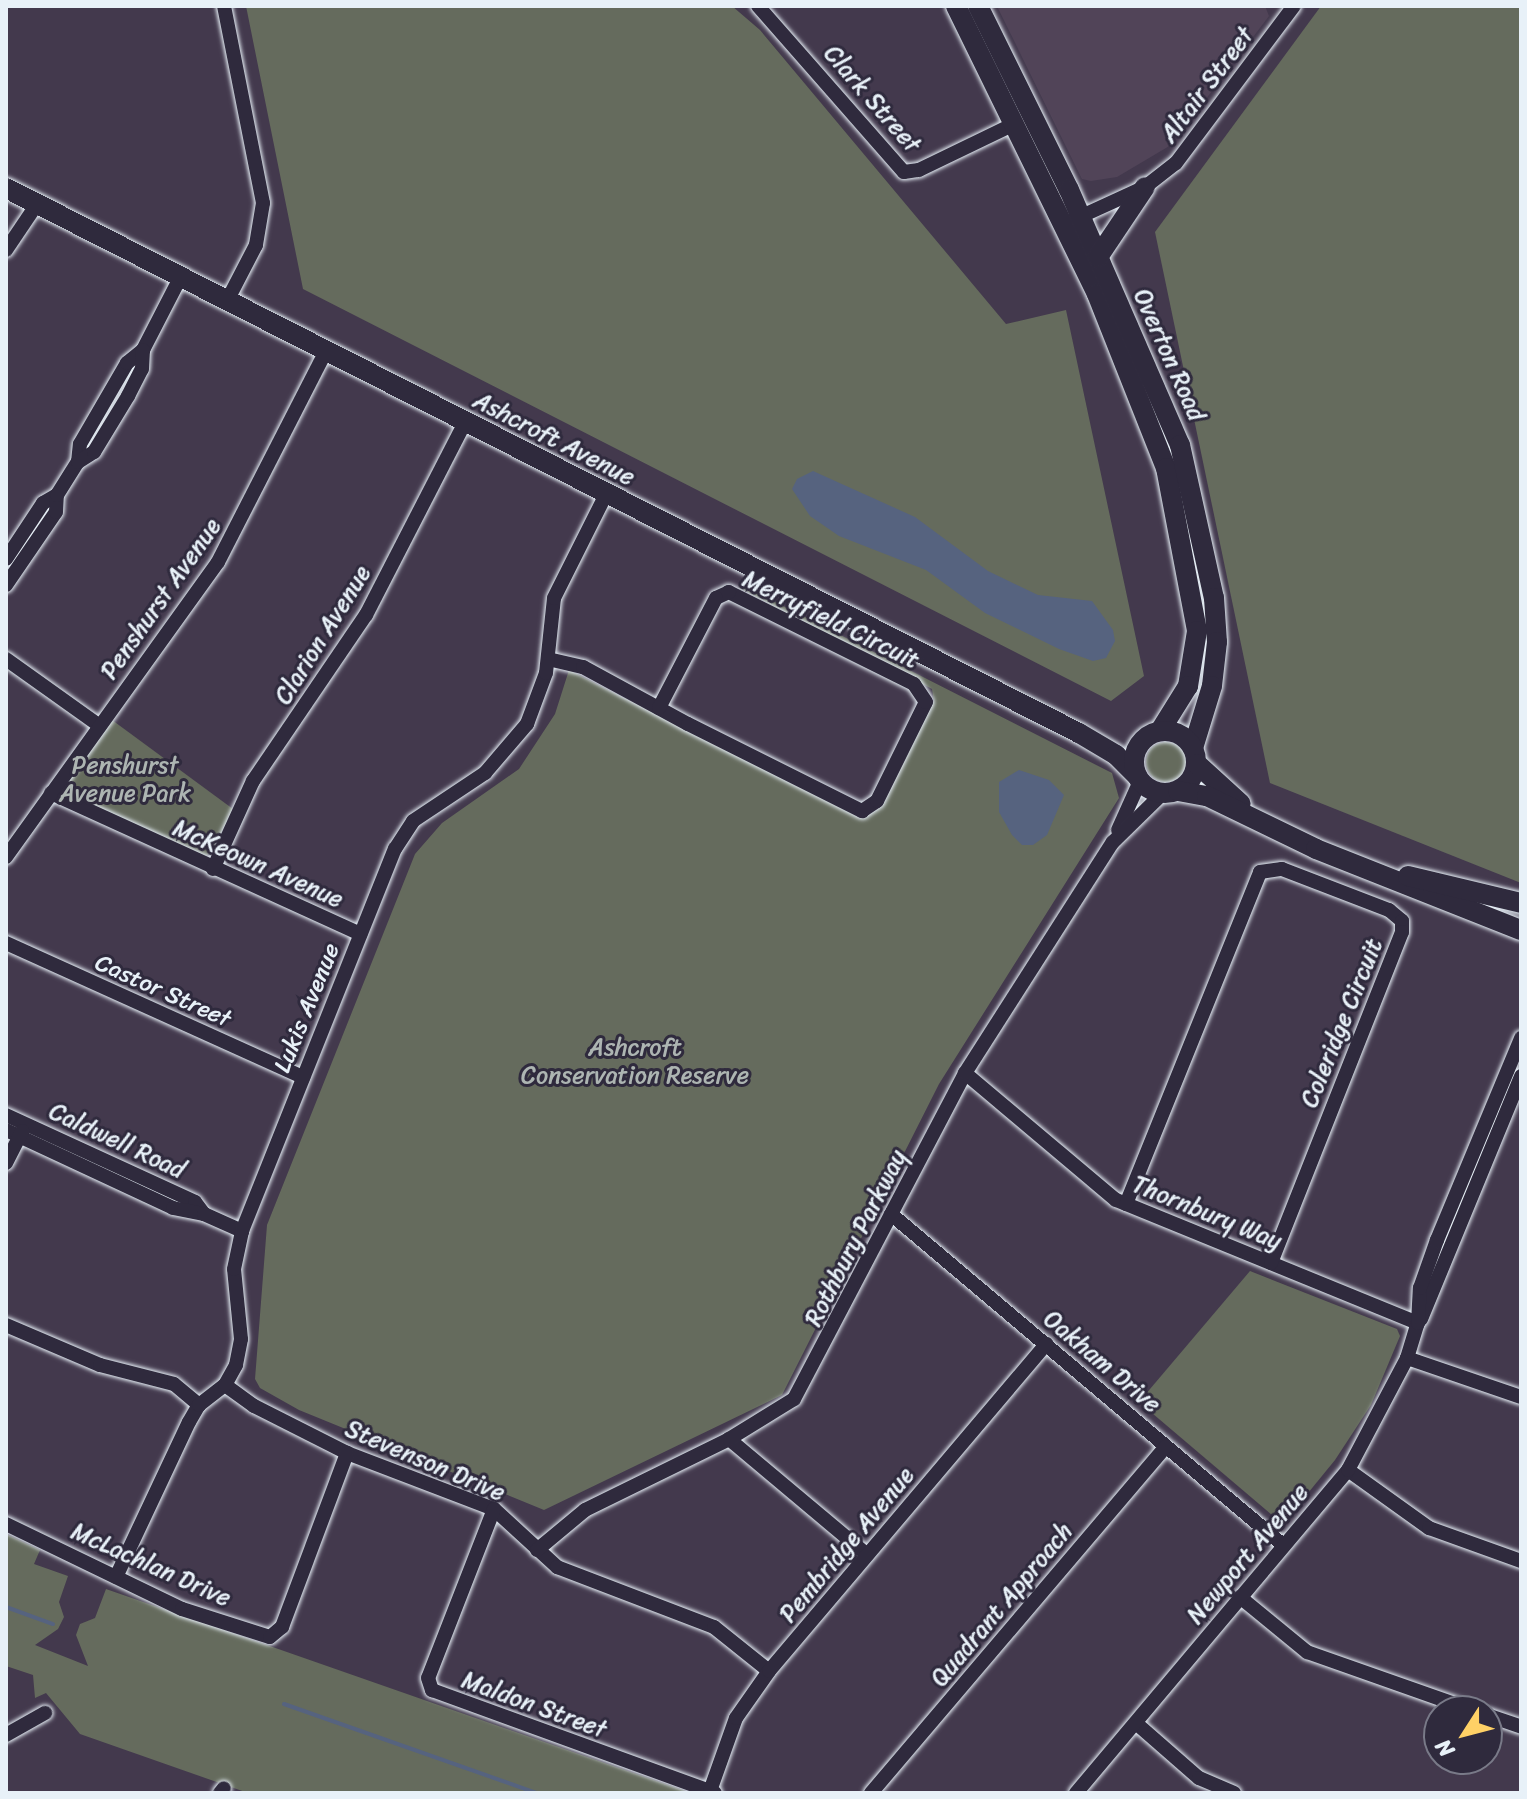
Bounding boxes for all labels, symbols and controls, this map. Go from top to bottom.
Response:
street label: Altair Street [1154,21,1260,149]
street label: Clark Street [818,40,926,158]
street label: Overton Road [1127,285,1211,425]
street label: Ashcroft Avenue [469,386,639,492]
street label: Penshurst Avenue [95,513,227,685]
street label: Clarion Avenue [269,560,377,710]
street label: Merryfield Circuit [738,565,924,675]
park label: Penshurst Avenue Park [59,752,191,808]
street label: McKeown Avenue [168,814,348,914]
street label: Coleridge Circuit [1295,935,1389,1111]
street label: Lukis Avenue [268,939,346,1077]
street label: Castor Street [90,948,236,1034]
park label: Ashcroft Conservation Reserve [521,1034,749,1090]
street label: Caldwell Road [44,1097,190,1185]
street label: Rothbury Parkway [799,1145,913,1331]
street label: Thornbury Way [1128,1170,1286,1256]
street label: Oakham Drive [1038,1305,1166,1419]
street label: Stevenson Drive [341,1414,509,1508]
street label: Pembridge Avenue [774,1462,920,1628]
street label: Newport Avenue [1181,1478,1315,1630]
street label: McLachlan Drive [67,1517,235,1613]
street label: Quadrant Approach [925,1517,1079,1693]
street label: Maldon Street [458,1665,610,1745]
north arrow [1423,1695,1503,1775]
text: N [1425,1731,1465,1766]

